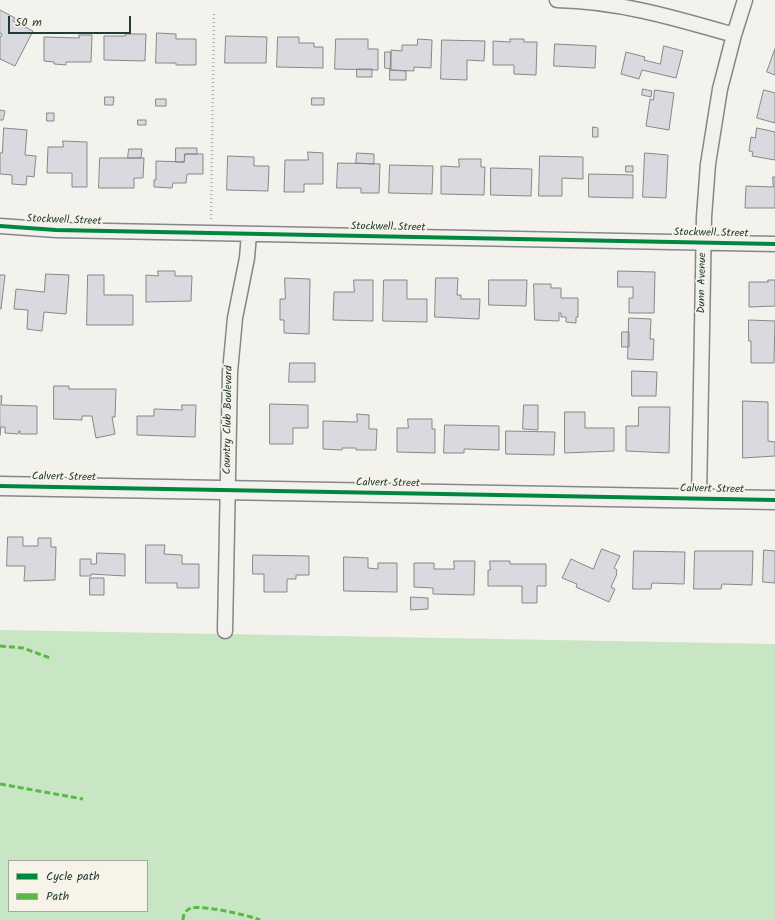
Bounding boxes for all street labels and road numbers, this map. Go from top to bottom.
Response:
street label: Stockwell Street [26,213,102,229]
street label: Stockwell Street [350,221,426,235]
street label: Stockwell Street [673,227,749,241]
street label: Dunn Avenue [696,252,710,314]
street label: Country Club Boulevard [221,365,237,475]
street label: Calvert Street [32,471,96,485]
street label: Calvert Street [356,477,420,491]
street label: Calvert Street [680,483,744,497]

